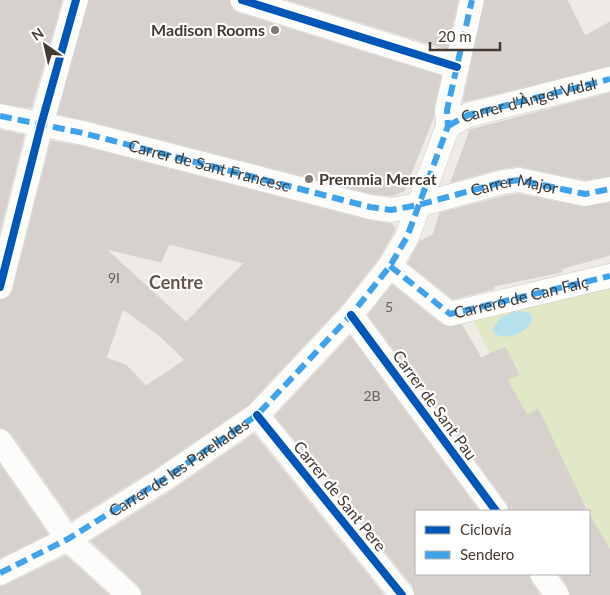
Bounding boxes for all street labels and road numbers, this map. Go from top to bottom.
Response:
street label: Carrer d'Àngel Vidal [457,73,598,126]
street label: Carrer de Sant Francesc [126,135,293,195]
street label: Carrer Major [468,170,560,199]
street label: Carreró de Can Falç [452,271,591,322]
street label: Carrer de Sant Pau [389,346,482,463]
street label: Carrer de les Parellades [105,414,252,520]
street label: Carrer de Sant Pere [290,437,391,555]

